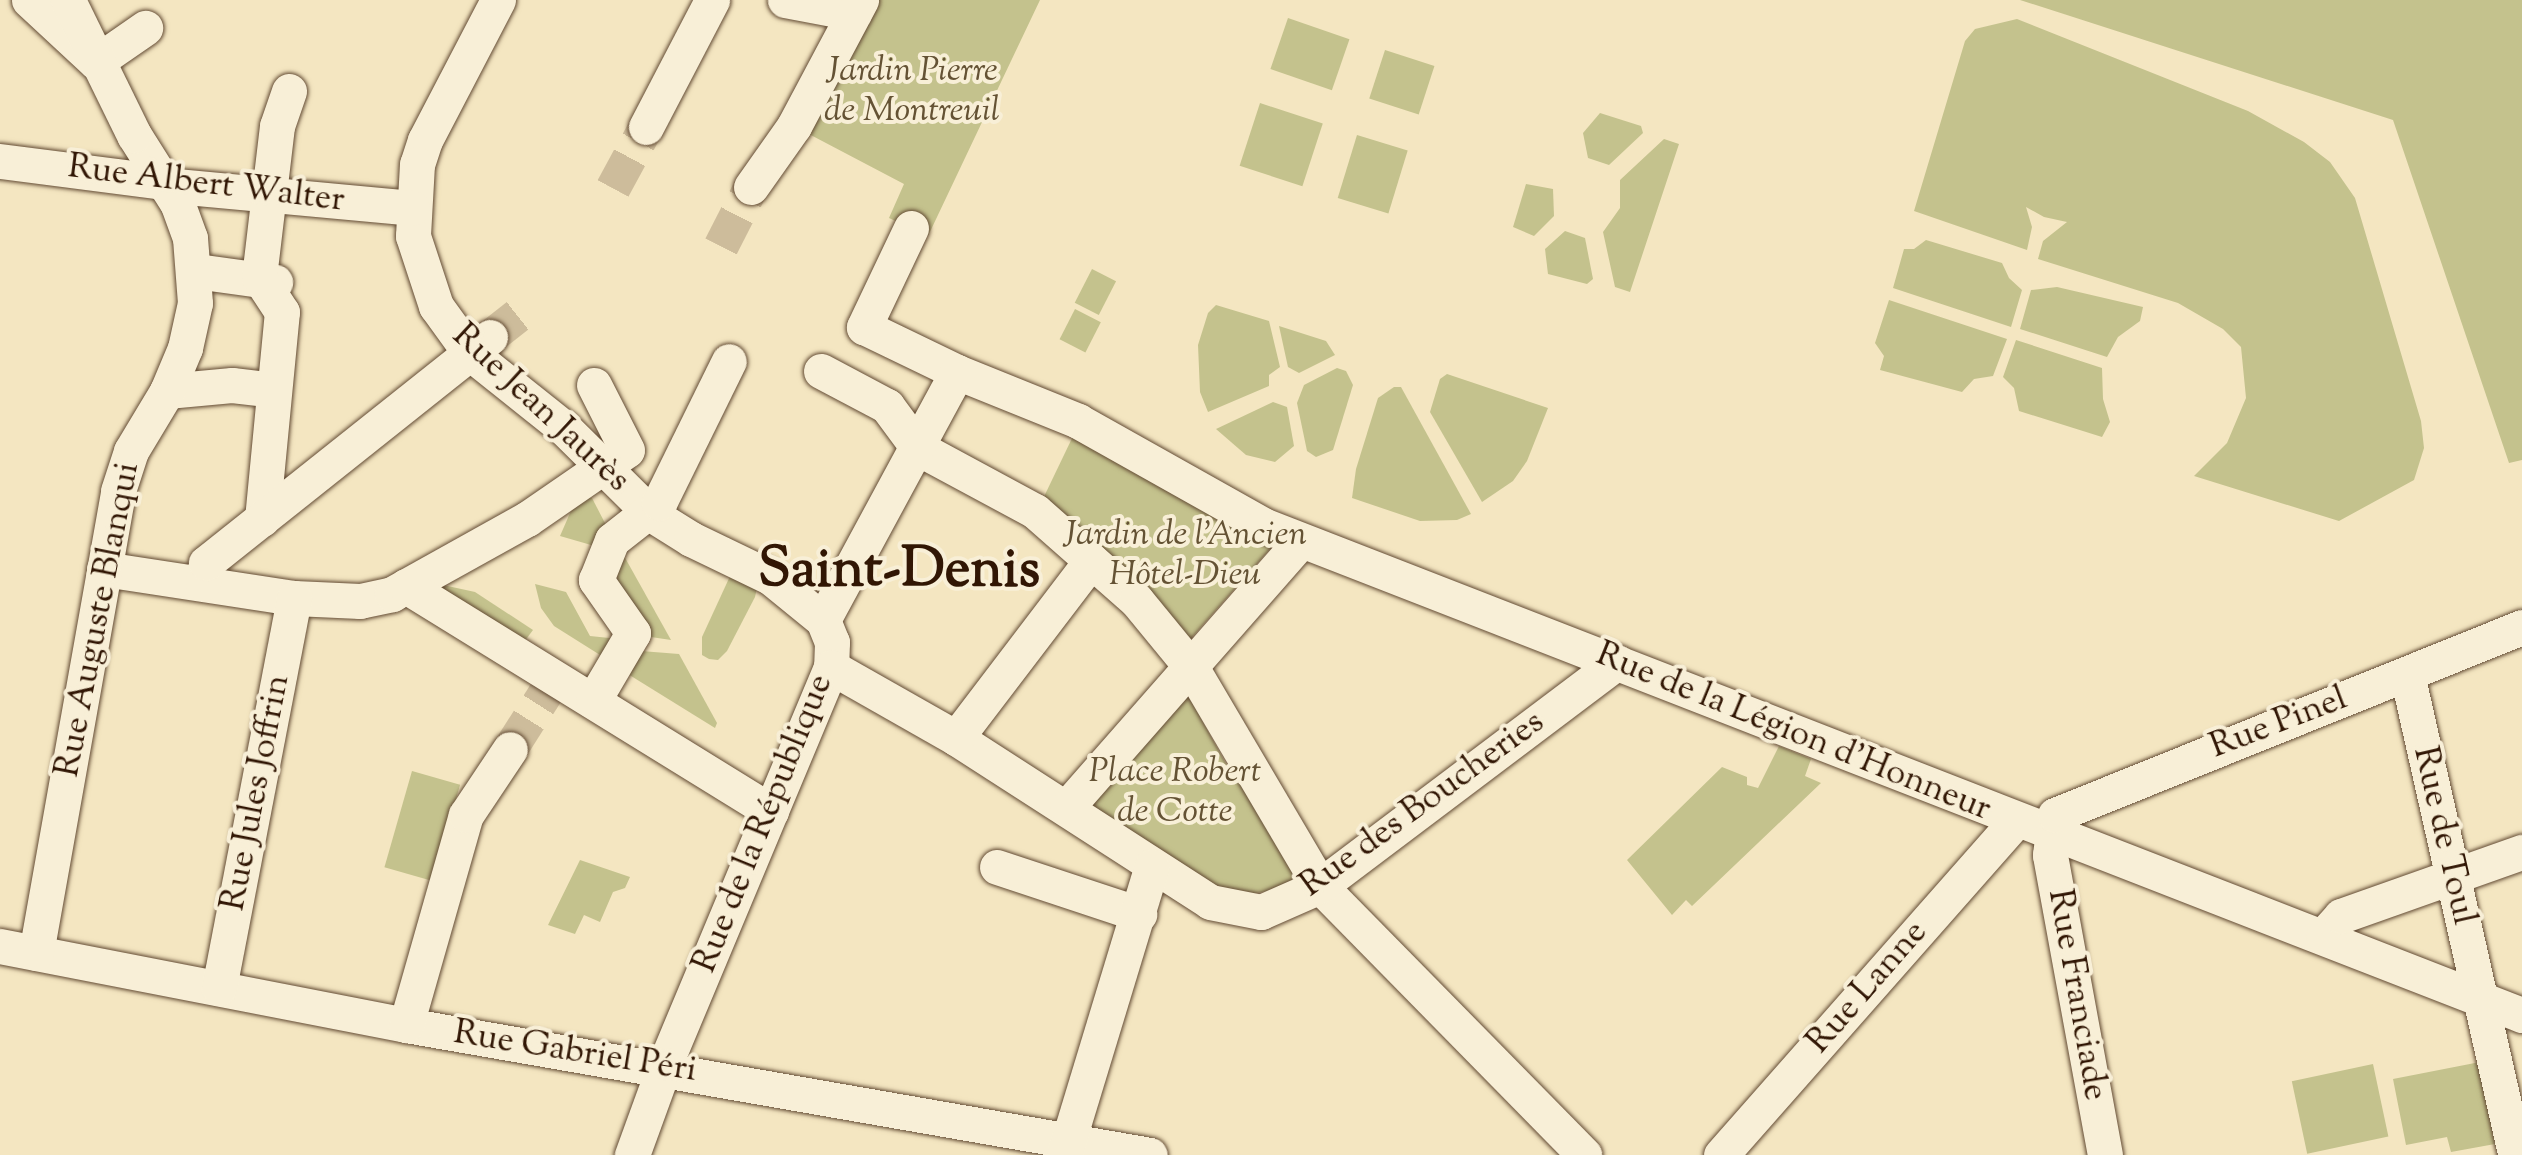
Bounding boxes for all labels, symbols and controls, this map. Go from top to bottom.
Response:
park label: Jardin Pierre de Montreuil [824,51,1000,133]
street label: Rue Albert Walter [65,147,347,223]
street label: Rue Jean Jaurès [442,316,638,502]
street label: Rue Auguste Blanqui [48,459,150,781]
park label: Jardin de l'Ancien Hôtel-Dieu [1063,515,1307,597]
district label: Saint-Denis [758,539,1040,605]
street label: Rue de la Légion d'Honneur [1589,634,1997,832]
street label: Rue de la République [685,669,843,979]
street label: Rue Jules Joffrin [214,671,300,915]
street label: Rue Pinel [2205,679,2353,769]
street label: Rue des Boucheries [1293,702,1553,908]
street label: Rue de Toul [2402,743,2484,929]
park label: Place Robert de Cotte [1089,752,1261,834]
street label: Rue Franciade [2037,886,2115,1104]
street label: Rue Lanne [1799,913,1937,1063]
street label: Rue Gabriel Péri [450,1013,700,1093]

